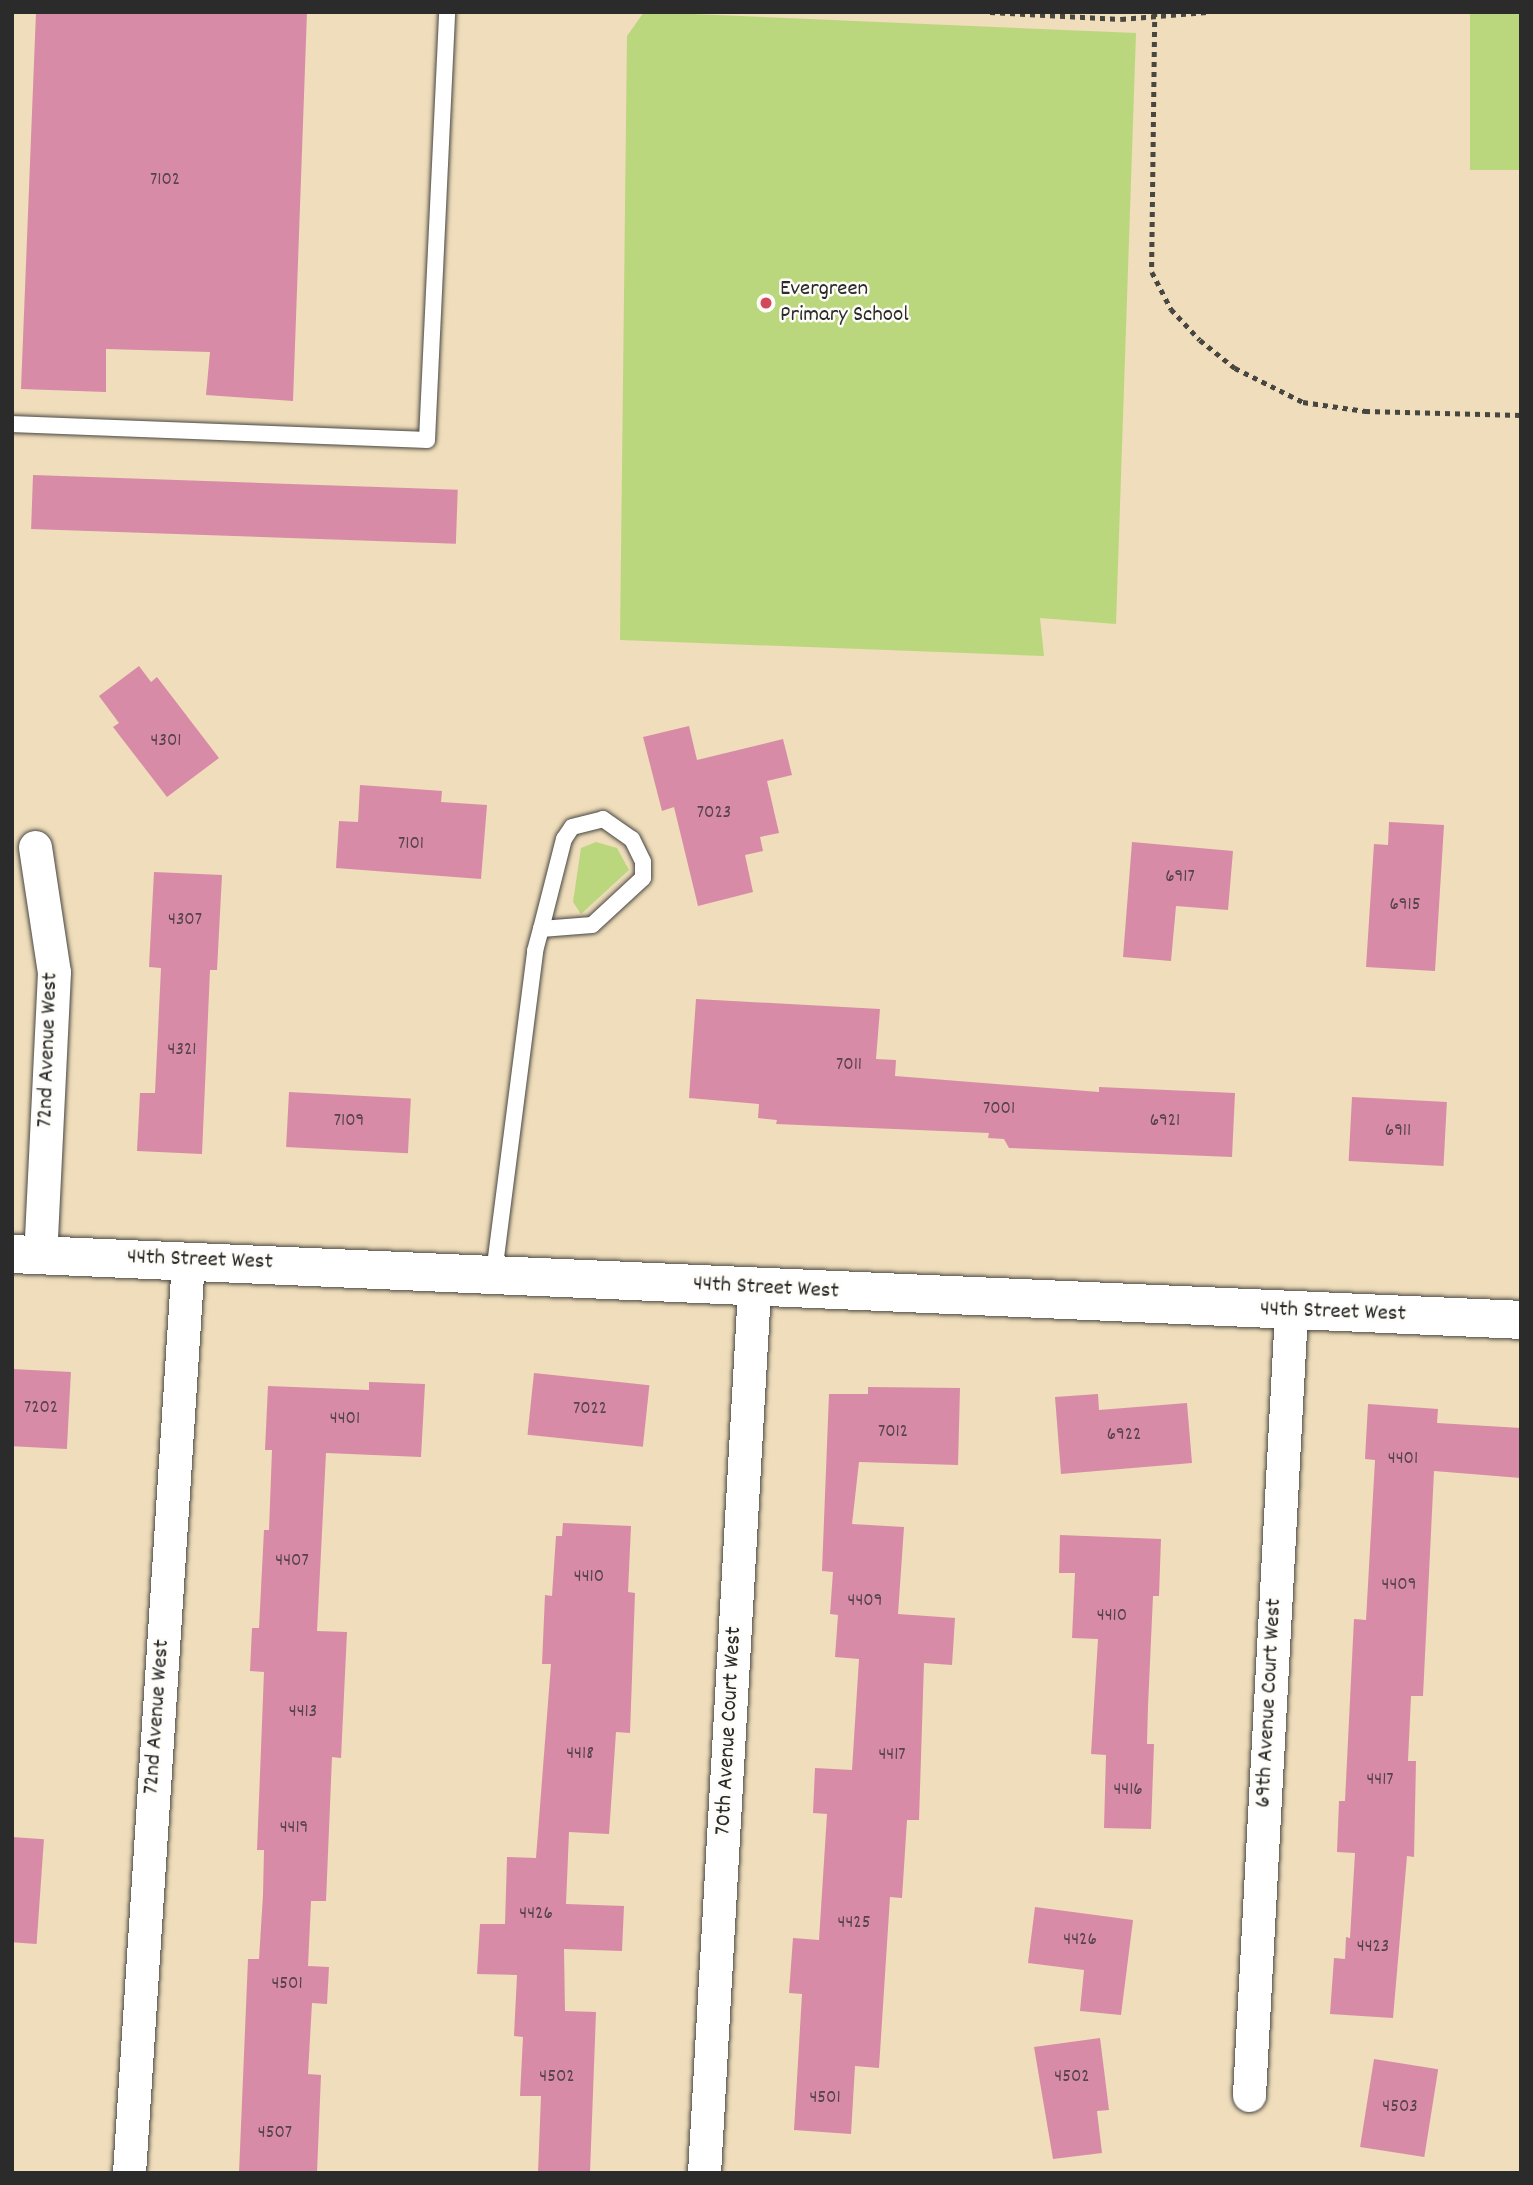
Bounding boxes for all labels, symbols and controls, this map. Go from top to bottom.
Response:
house number: 7102 [150,170,180,192]
place label: Evergreen Primary School [780,276,909,330]
marker: Evergreen Primary School [758,295,774,311]
house number: 4301 [151,731,181,753]
house number: 7023 [697,803,731,825]
house number: 7101 [398,834,424,856]
house number: 6917 [1165,867,1195,889]
house number: 6915 [1390,895,1420,917]
house number: 4307 [168,910,202,932]
street label: 72nd Avenue West [32,972,66,1128]
house number: 4321 [168,1040,196,1062]
house number: 7011 [836,1055,862,1077]
house number: 7001 [983,1099,1015,1121]
house number: 7109 [334,1111,364,1133]
house number: 6921 [1150,1111,1180,1133]
house number: 6911 [1385,1121,1411,1143]
street label: 44th Street West [127,1245,273,1277]
street label: 44th Street West [692,1271,840,1307]
street label: 44th Street West [1260,1297,1406,1329]
house number: 7202 [24,1398,58,1420]
house number: 7022 [573,1399,607,1421]
house number: 4401 [330,1409,360,1431]
house number: 7012 [878,1422,908,1444]
house number: 6922 [1107,1425,1141,1447]
house number: 4401 [1388,1449,1418,1471]
house number: 4407 [275,1551,309,1573]
house number: 4410 [574,1567,604,1589]
house number: 4409 [1382,1575,1416,1597]
house number: 4409 [848,1591,882,1613]
street label: 69th Avenue Court West [1251,1598,1289,1808]
house number: 4410 [1097,1606,1127,1628]
street label: 70th Avenue Court West [711,1626,749,1836]
street label: 72nd Avenue West [139,1639,177,1795]
house number: 4413 [289,1702,317,1724]
house number: 4418 [566,1744,594,1766]
house number: 4417 [878,1745,906,1767]
house number: 4417 [1366,1770,1394,1792]
house number: 4416 [1113,1780,1143,1802]
house number: 4419 [280,1818,308,1840]
house number: 4426 [519,1904,553,1926]
house number: 4425 [838,1913,870,1935]
house number: 4426 [1063,1930,1097,1952]
house number: 4423 [1357,1937,1389,1959]
house number: 4501 [271,1974,303,1996]
house number: 4502 [539,2067,575,2089]
house number: 4502 [1054,2067,1090,2089]
house number: 4501 [809,2088,841,2110]
house number: 4503 [1382,2097,1418,2119]
house number: 4507 [258,2123,292,2145]

